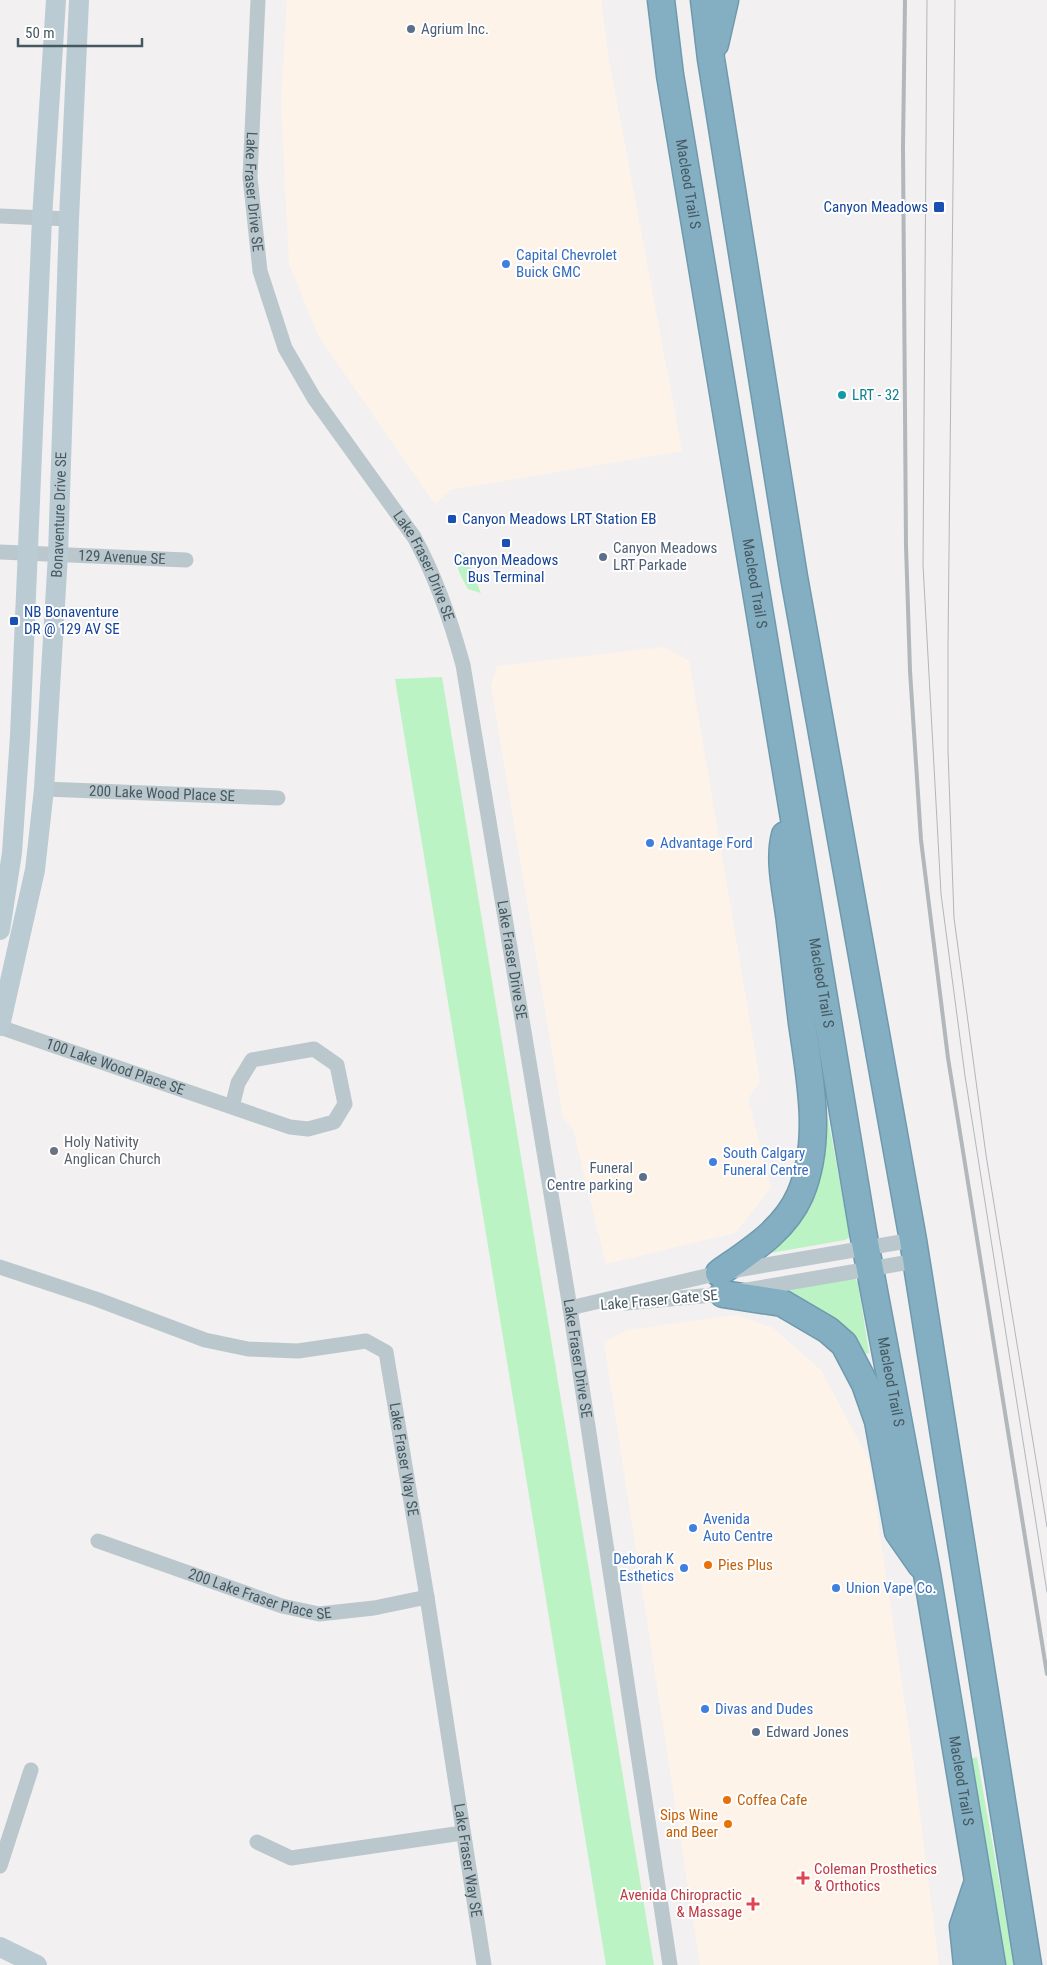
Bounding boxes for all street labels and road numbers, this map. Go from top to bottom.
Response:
street label: Lake Fraser Drive SE [241,131,267,253]
street label: Macleod Trail S [672,138,705,231]
street label: Bonaventure Drive SE [48,452,70,578]
street label: Lake Fraser Drive SE [389,507,458,623]
street label: Macleod Trail S [738,537,771,630]
street label: 129 Avenue SE [78,546,166,568]
street label: 200 Lake Wood Place SE [89,782,235,805]
street label: Lake Fraser Drive SE [493,899,531,1021]
street label: Macleod Trail S [805,937,838,1029]
street label: 100 Lake Wood Place SE [43,1034,187,1099]
street label: Lake Fraser Gate SE [599,1286,719,1314]
street label: Lake Fraser Drive SE [560,1297,596,1419]
street label: Macleod Trail S [874,1336,908,1428]
street label: Lake Fraser Way SE [386,1401,422,1518]
street label: 200 Lake Fraser Place SE [186,1565,332,1623]
street label: Macleod Trail S [945,1734,978,1827]
street label: Lake Fraser Way SE [450,1802,485,1919]

